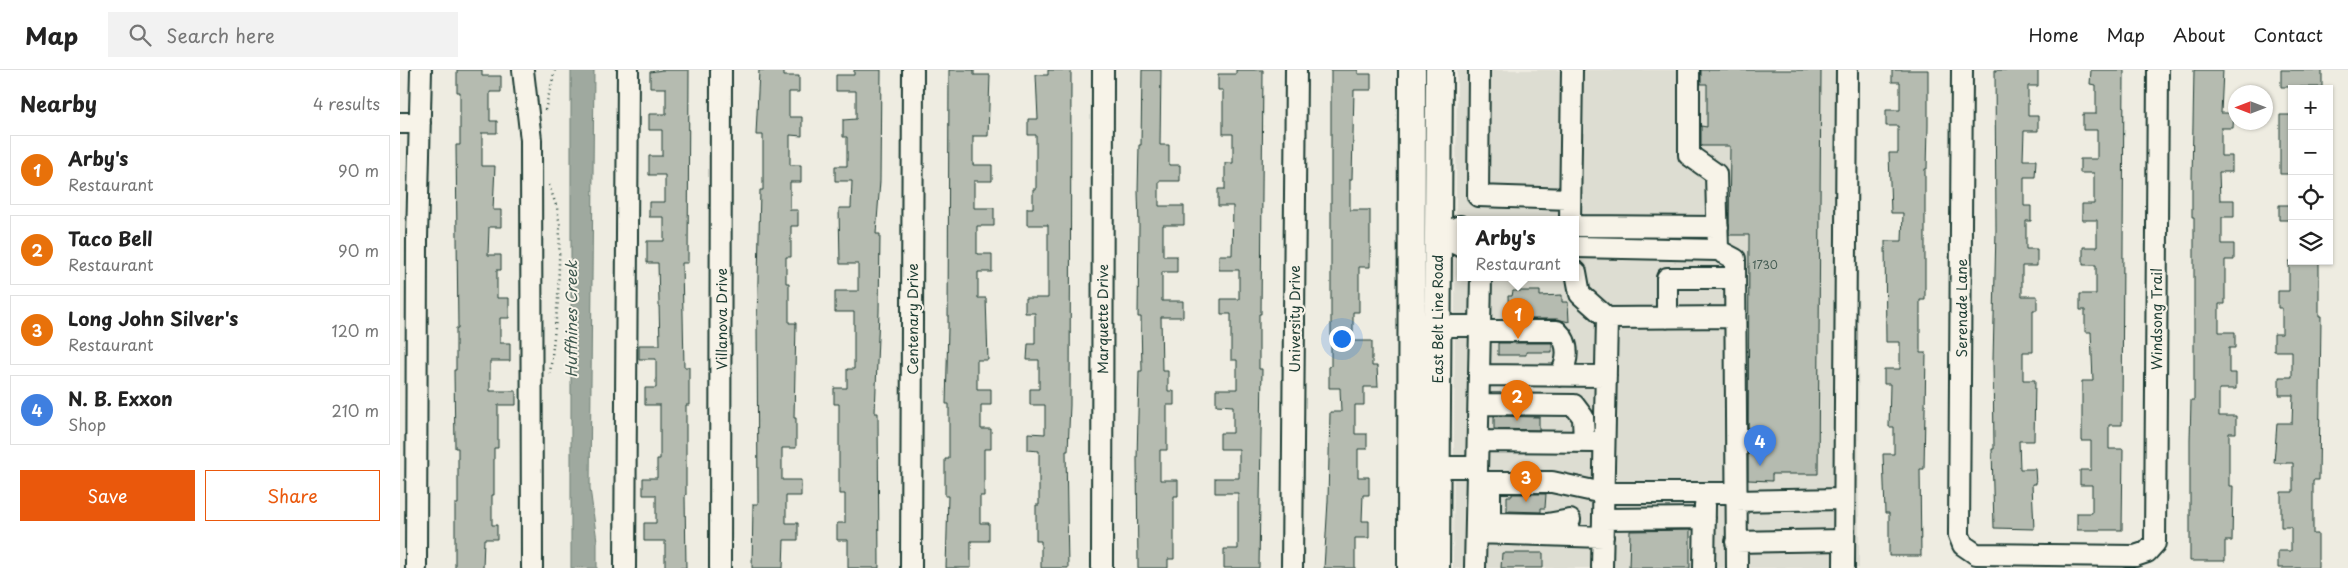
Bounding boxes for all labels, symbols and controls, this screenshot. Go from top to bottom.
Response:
search box [108,12,458,57]
text: Map [25,17,78,53]
icon: search [126,21,154,49]
text: Search here [166,21,275,49]
text: Home [2028,21,2078,48]
text: Map [2106,21,2145,48]
text: About [2173,21,2225,48]
text: Contact [2253,21,2323,48]
north arrow [2228,85,2273,130]
map controls [2288,85,2333,265]
button: + [2288,85,2333,130]
text: Nearby [20,87,97,119]
text: 4 results [313,91,380,115]
button: − [2288,130,2333,175]
text: Arby's [68,144,128,172]
text: 1 [33,158,41,182]
text: 90 m [338,158,379,182]
text: Restaurant [68,172,154,196]
button: locate [2288,175,2333,220]
popup [1457,216,1579,281]
button: layers [2288,220,2333,265]
text: Arby's [1475,223,1536,251]
text: Taco Bell [68,224,153,252]
text: 2 [31,238,43,262]
text: 90 m [338,238,379,262]
text: Restaurant [1475,251,1561,275]
text: Restaurant [68,252,154,276]
street label: East Belt Line Road [1427,255,1448,383]
house number: 1730 [1752,256,1778,273]
street label: Serenade Lane [1951,258,1972,357]
water label: Huffhines Creek [559,260,582,377]
street label: Centenary Drive [902,263,923,375]
street label: Marquette Drive [1092,264,1113,374]
street label: University Drive [1284,265,1305,373]
street label: Villanova Drive [711,268,732,370]
street label: Windsong Trail [2146,268,2167,370]
pin: 1 [1502,298,1534,339]
text: Long John Silver's [68,304,238,332]
text: 3 [32,318,42,342]
text: 120 m [332,318,379,342]
your location [1329,326,1355,352]
text: Restaurant [68,332,154,356]
pin: 2 [1501,380,1533,421]
text: N. B. Exxon [68,384,173,412]
text: 4 [32,398,42,422]
text: 210 m [331,398,379,422]
text: Shop [68,412,106,436]
pin: 4 [1744,425,1776,466]
pin: 3 [1510,461,1542,502]
button: Save [20,470,195,521]
button: Share [205,470,380,521]

